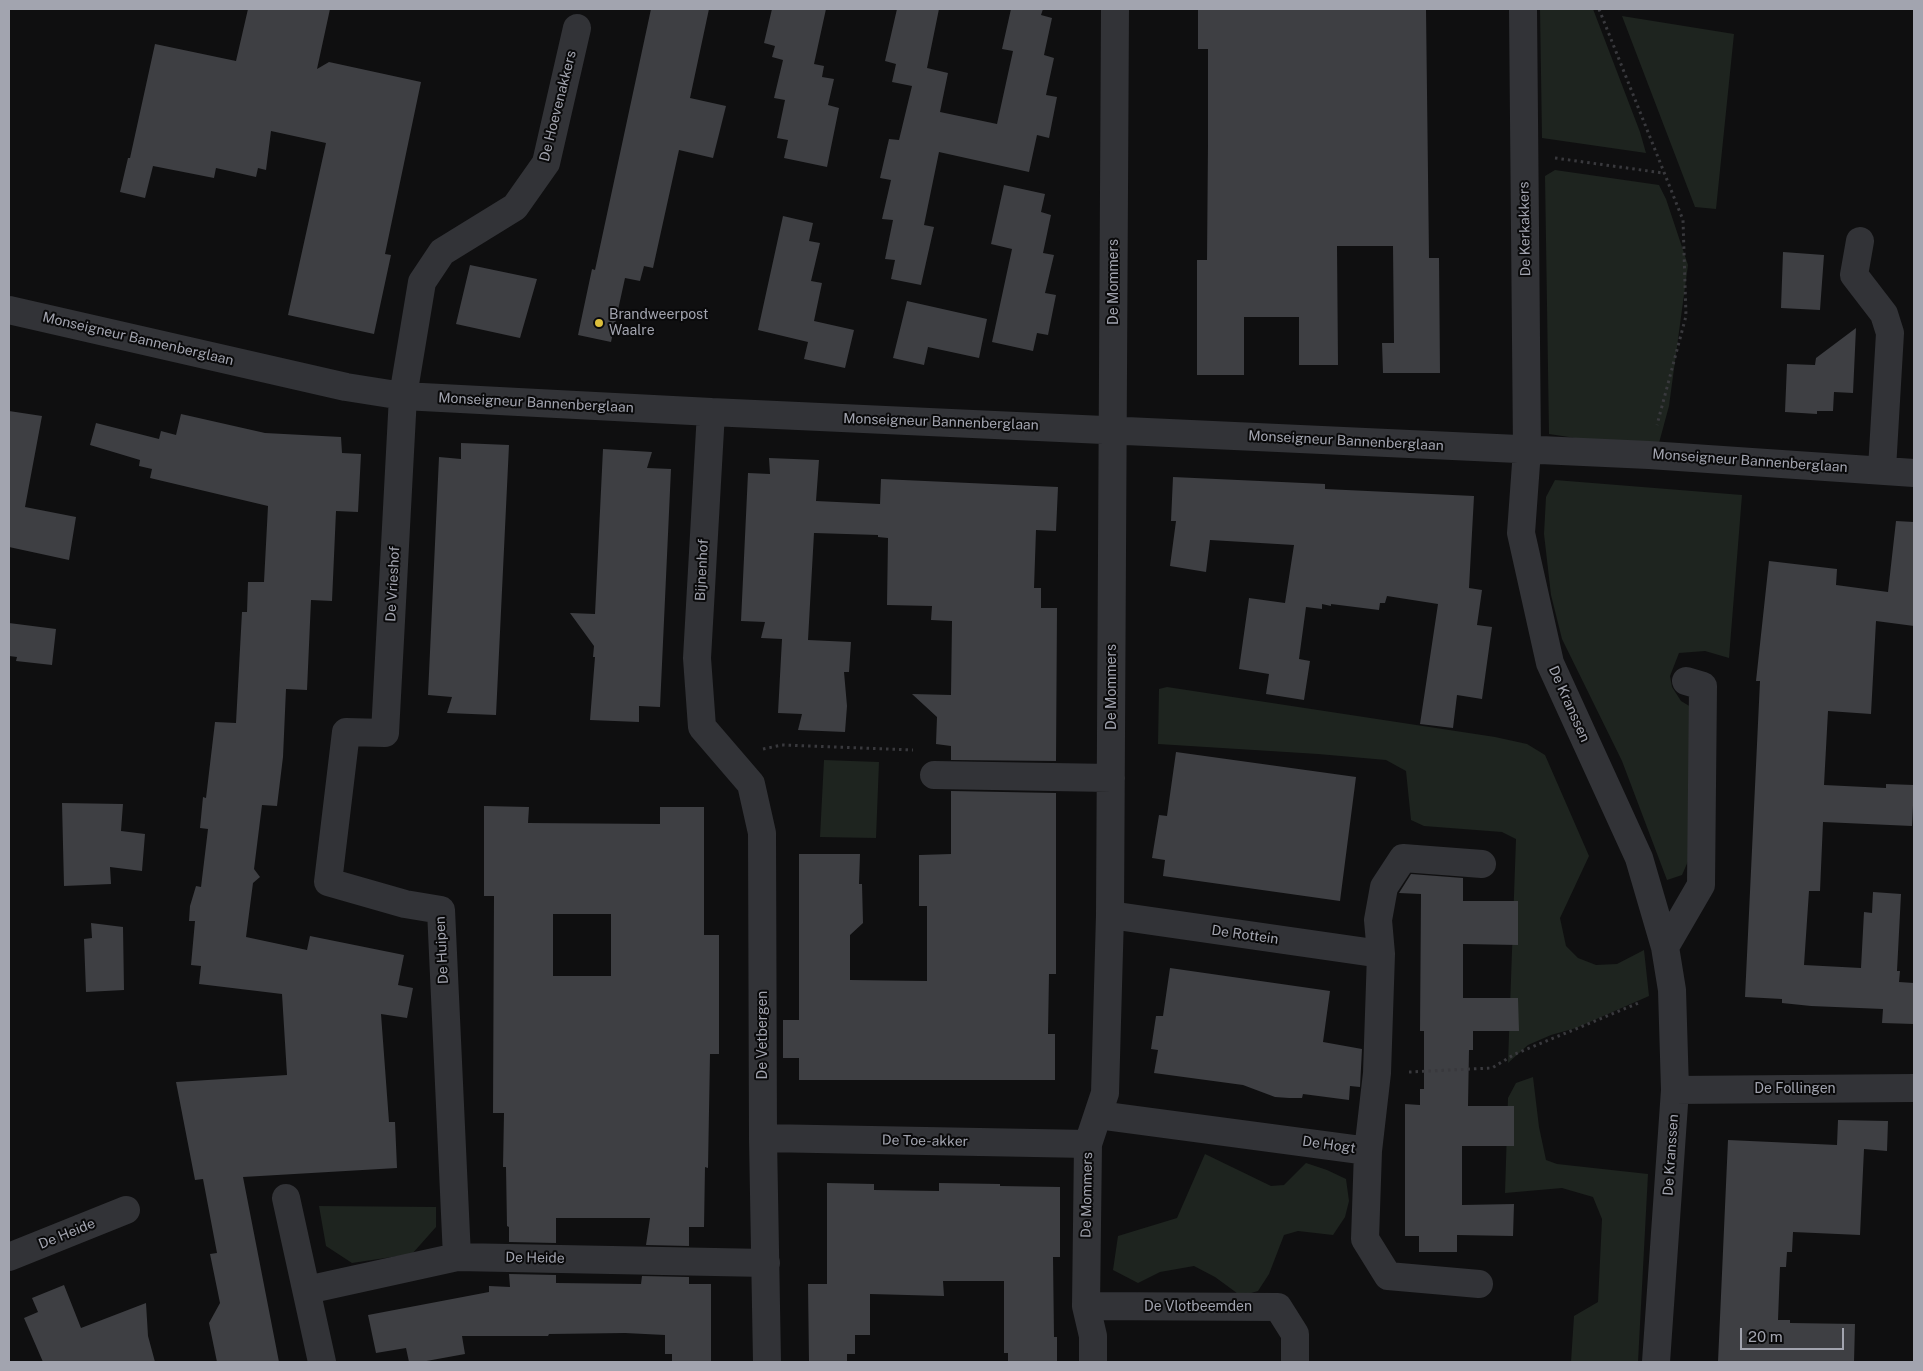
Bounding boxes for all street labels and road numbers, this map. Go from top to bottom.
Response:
street label: De Hoevenakkers [536,49,580,163]
street label: De Kerkakkers [1516,181,1534,277]
street label: De Mommers [1106,239,1122,325]
street label: Monseigneur Bannenberglaan [41,309,235,369]
street label: Monseigneur Bannenberglaan [438,389,634,417]
street label: Monseigneur Bannenberglaan [843,410,1039,434]
street label: Monseigneur Bannenberglaan [1248,427,1444,455]
street label: Monseigneur Bannenberglaan [1652,446,1848,476]
street label: Bijnenhof [692,539,712,601]
street label: De Vrieshof [383,546,403,622]
street label: De Mommers [1104,644,1120,730]
street label: De Kranssen [1545,663,1593,745]
street label: De Huipen [432,916,452,984]
street label: De Rottein [1210,922,1280,948]
street label: De Vetbergen [755,991,771,1079]
street label: De Follingen [1754,1081,1836,1097]
street label: De Kranssen [1660,1114,1682,1196]
street label: De Toe-akker [882,1132,968,1150]
street label: De Hogt [1301,1133,1357,1157]
street label: De Mommers [1078,1152,1096,1238]
street label: De Heide [36,1215,98,1253]
street label: De Heide [505,1249,565,1267]
street label: De Vlotbeemden [1144,1299,1252,1315]

